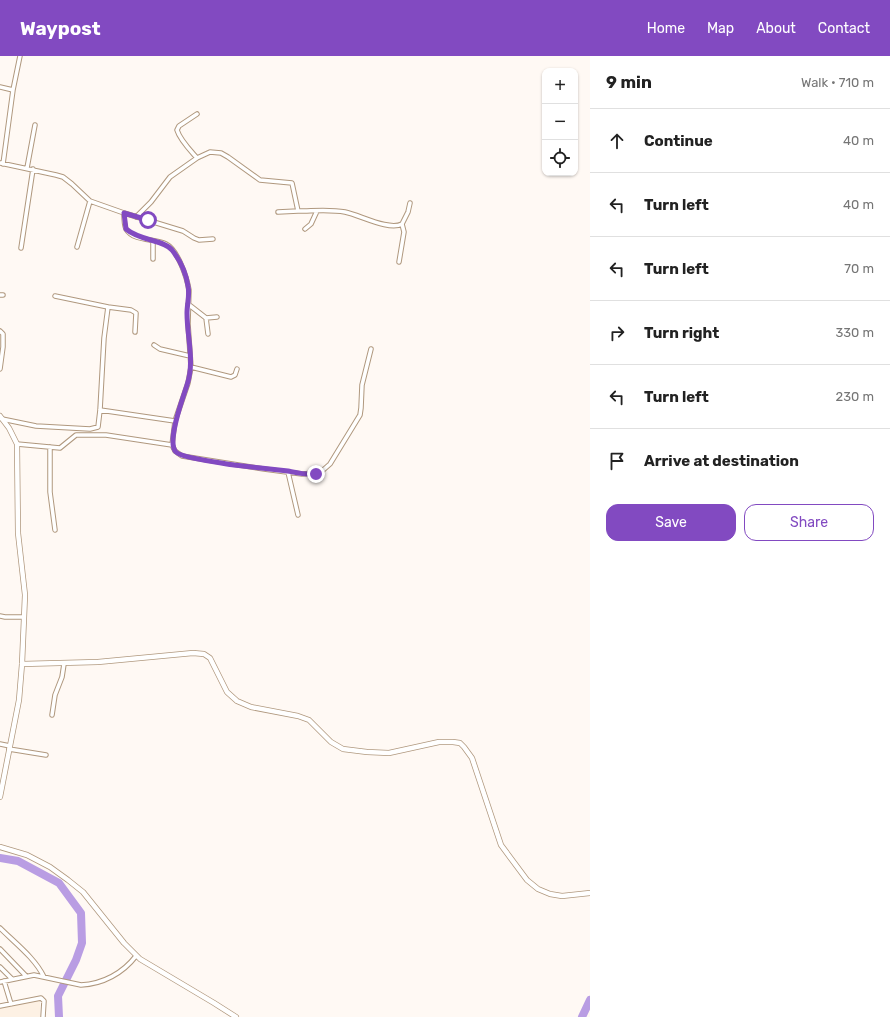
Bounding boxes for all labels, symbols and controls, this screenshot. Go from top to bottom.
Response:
text: Waypost [20,17,101,40]
text: Home [647,20,685,37]
text: Map [707,20,734,37]
text: About [756,20,796,37]
text: Contact [818,20,870,37]
map controls [542,68,578,176]
button: + [542,68,578,104]
text: 9 min [606,72,652,92]
text: Walk · 710 m [801,75,874,90]
button: − [542,104,578,140]
icon: ahead [606,130,628,152]
text: Continue [644,132,713,150]
text: 40 m [843,133,874,148]
button: locate [542,140,578,176]
icon: left [606,194,628,216]
text: Turn left [644,196,709,214]
text: 40 m [843,197,874,212]
route start [139,211,157,229]
icon: left [606,258,628,280]
text: Turn left [644,260,709,278]
text: 70 m [844,261,874,276]
icon: right [606,322,628,344]
text: Turn right [644,324,719,342]
text: 330 m [835,325,874,340]
icon: left [606,386,628,408]
text: Turn left [644,388,709,406]
text: 230 m [836,389,874,404]
icon: arrive [606,450,628,472]
text: Arrive at destination [644,452,799,470]
route end [307,465,325,483]
button: Save [606,504,736,541]
button: Share [744,504,874,541]

